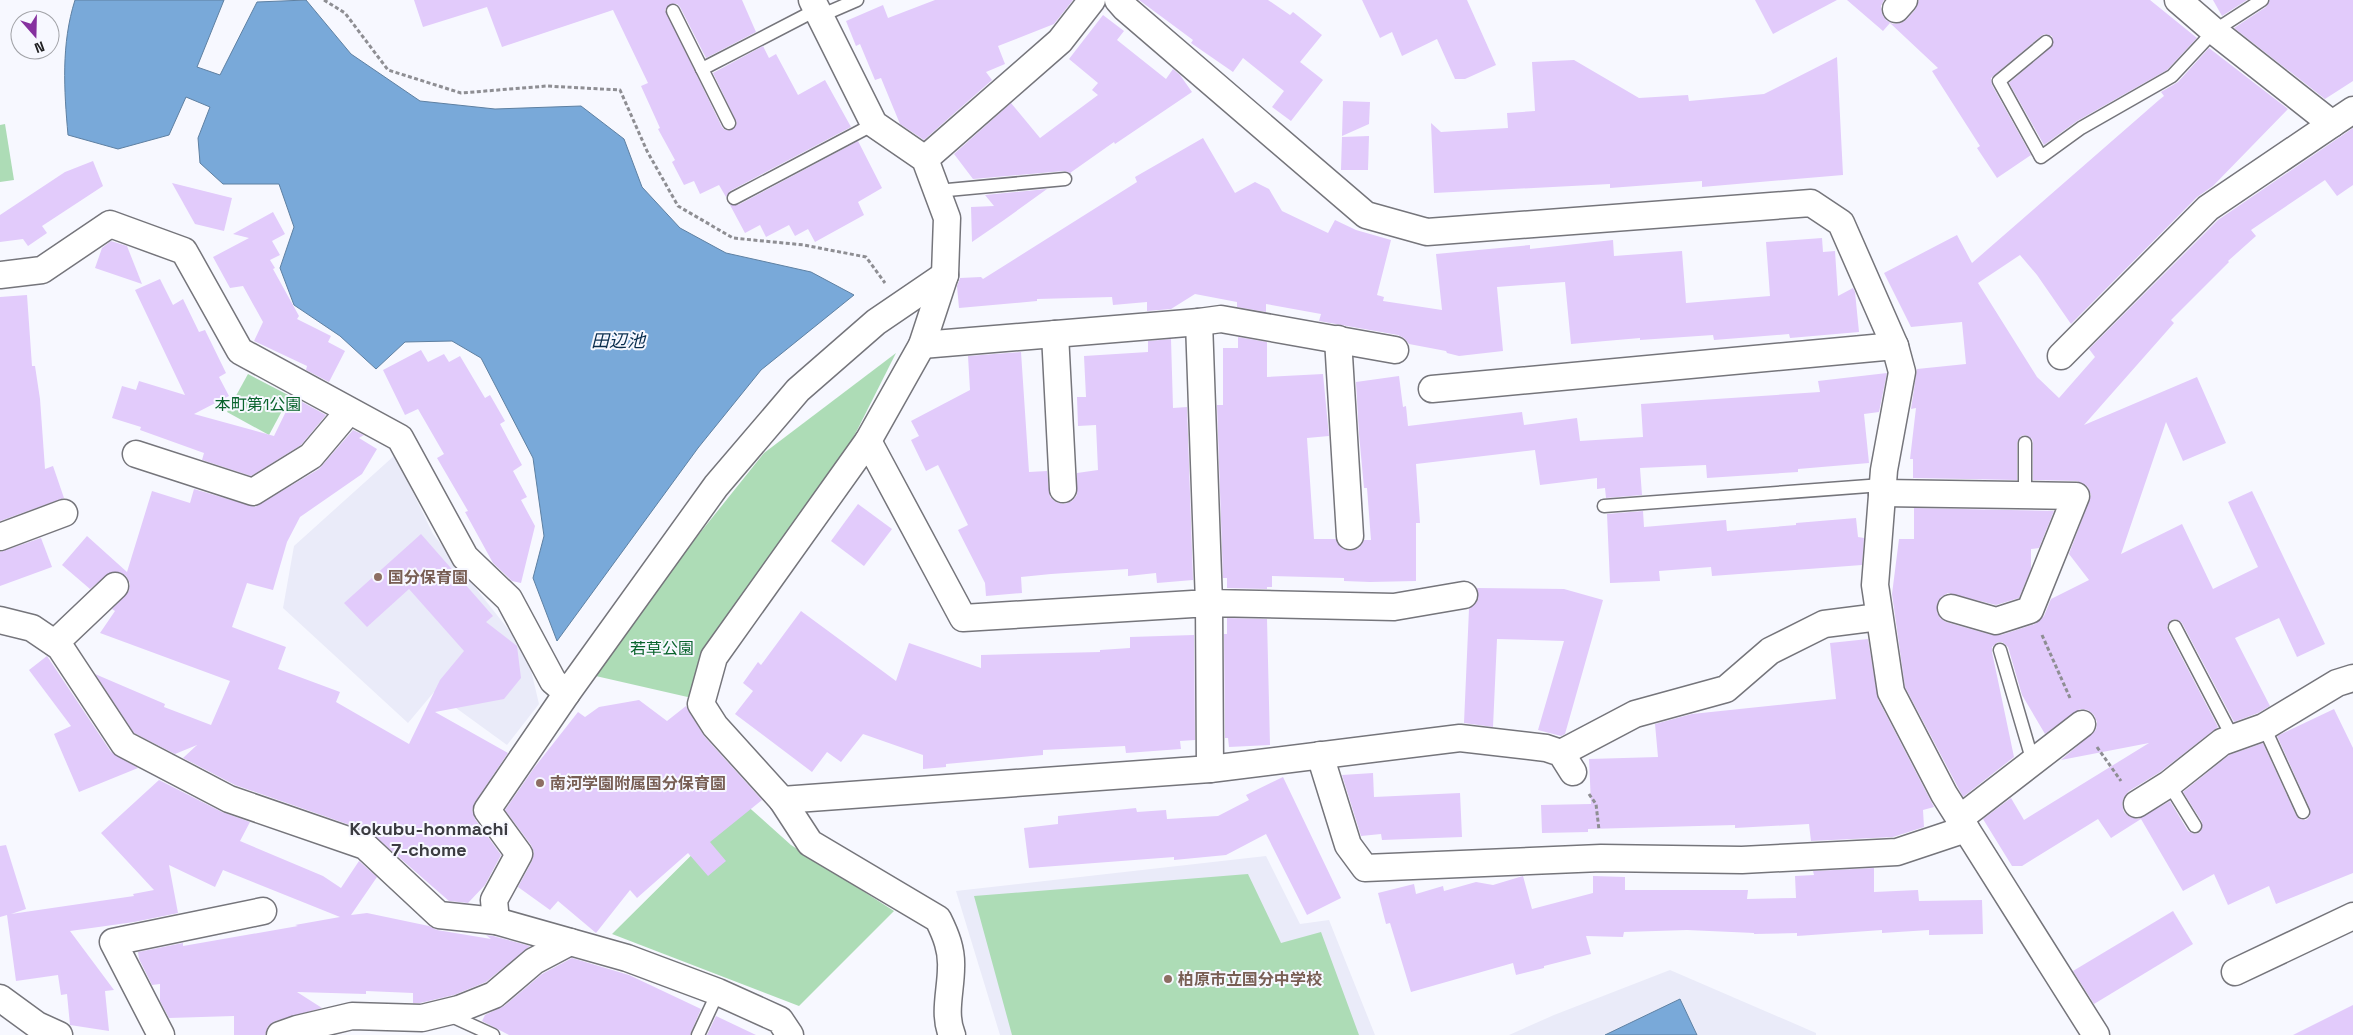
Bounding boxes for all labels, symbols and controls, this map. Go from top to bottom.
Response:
north arrow [10,10,60,60]
text: N [32,37,47,57]
water label: 田辺池 [591,329,647,352]
park label: 本町第1公園 [215,394,301,415]
place label: 国分保育園 [388,567,468,588]
marker: 国分保育園 [372,571,384,583]
park label: 若草公園 [630,638,694,659]
place label: 南河学園附属国分保育園 [550,773,726,794]
marker: 南河学園附属国分保育園 [534,777,546,789]
district label: Kokubu-honmachi 7-chome [350,817,508,861]
place label: 柏原市立国分中学校 [1178,969,1322,990]
marker: 柏原市立国分中学校 [1162,973,1174,985]

